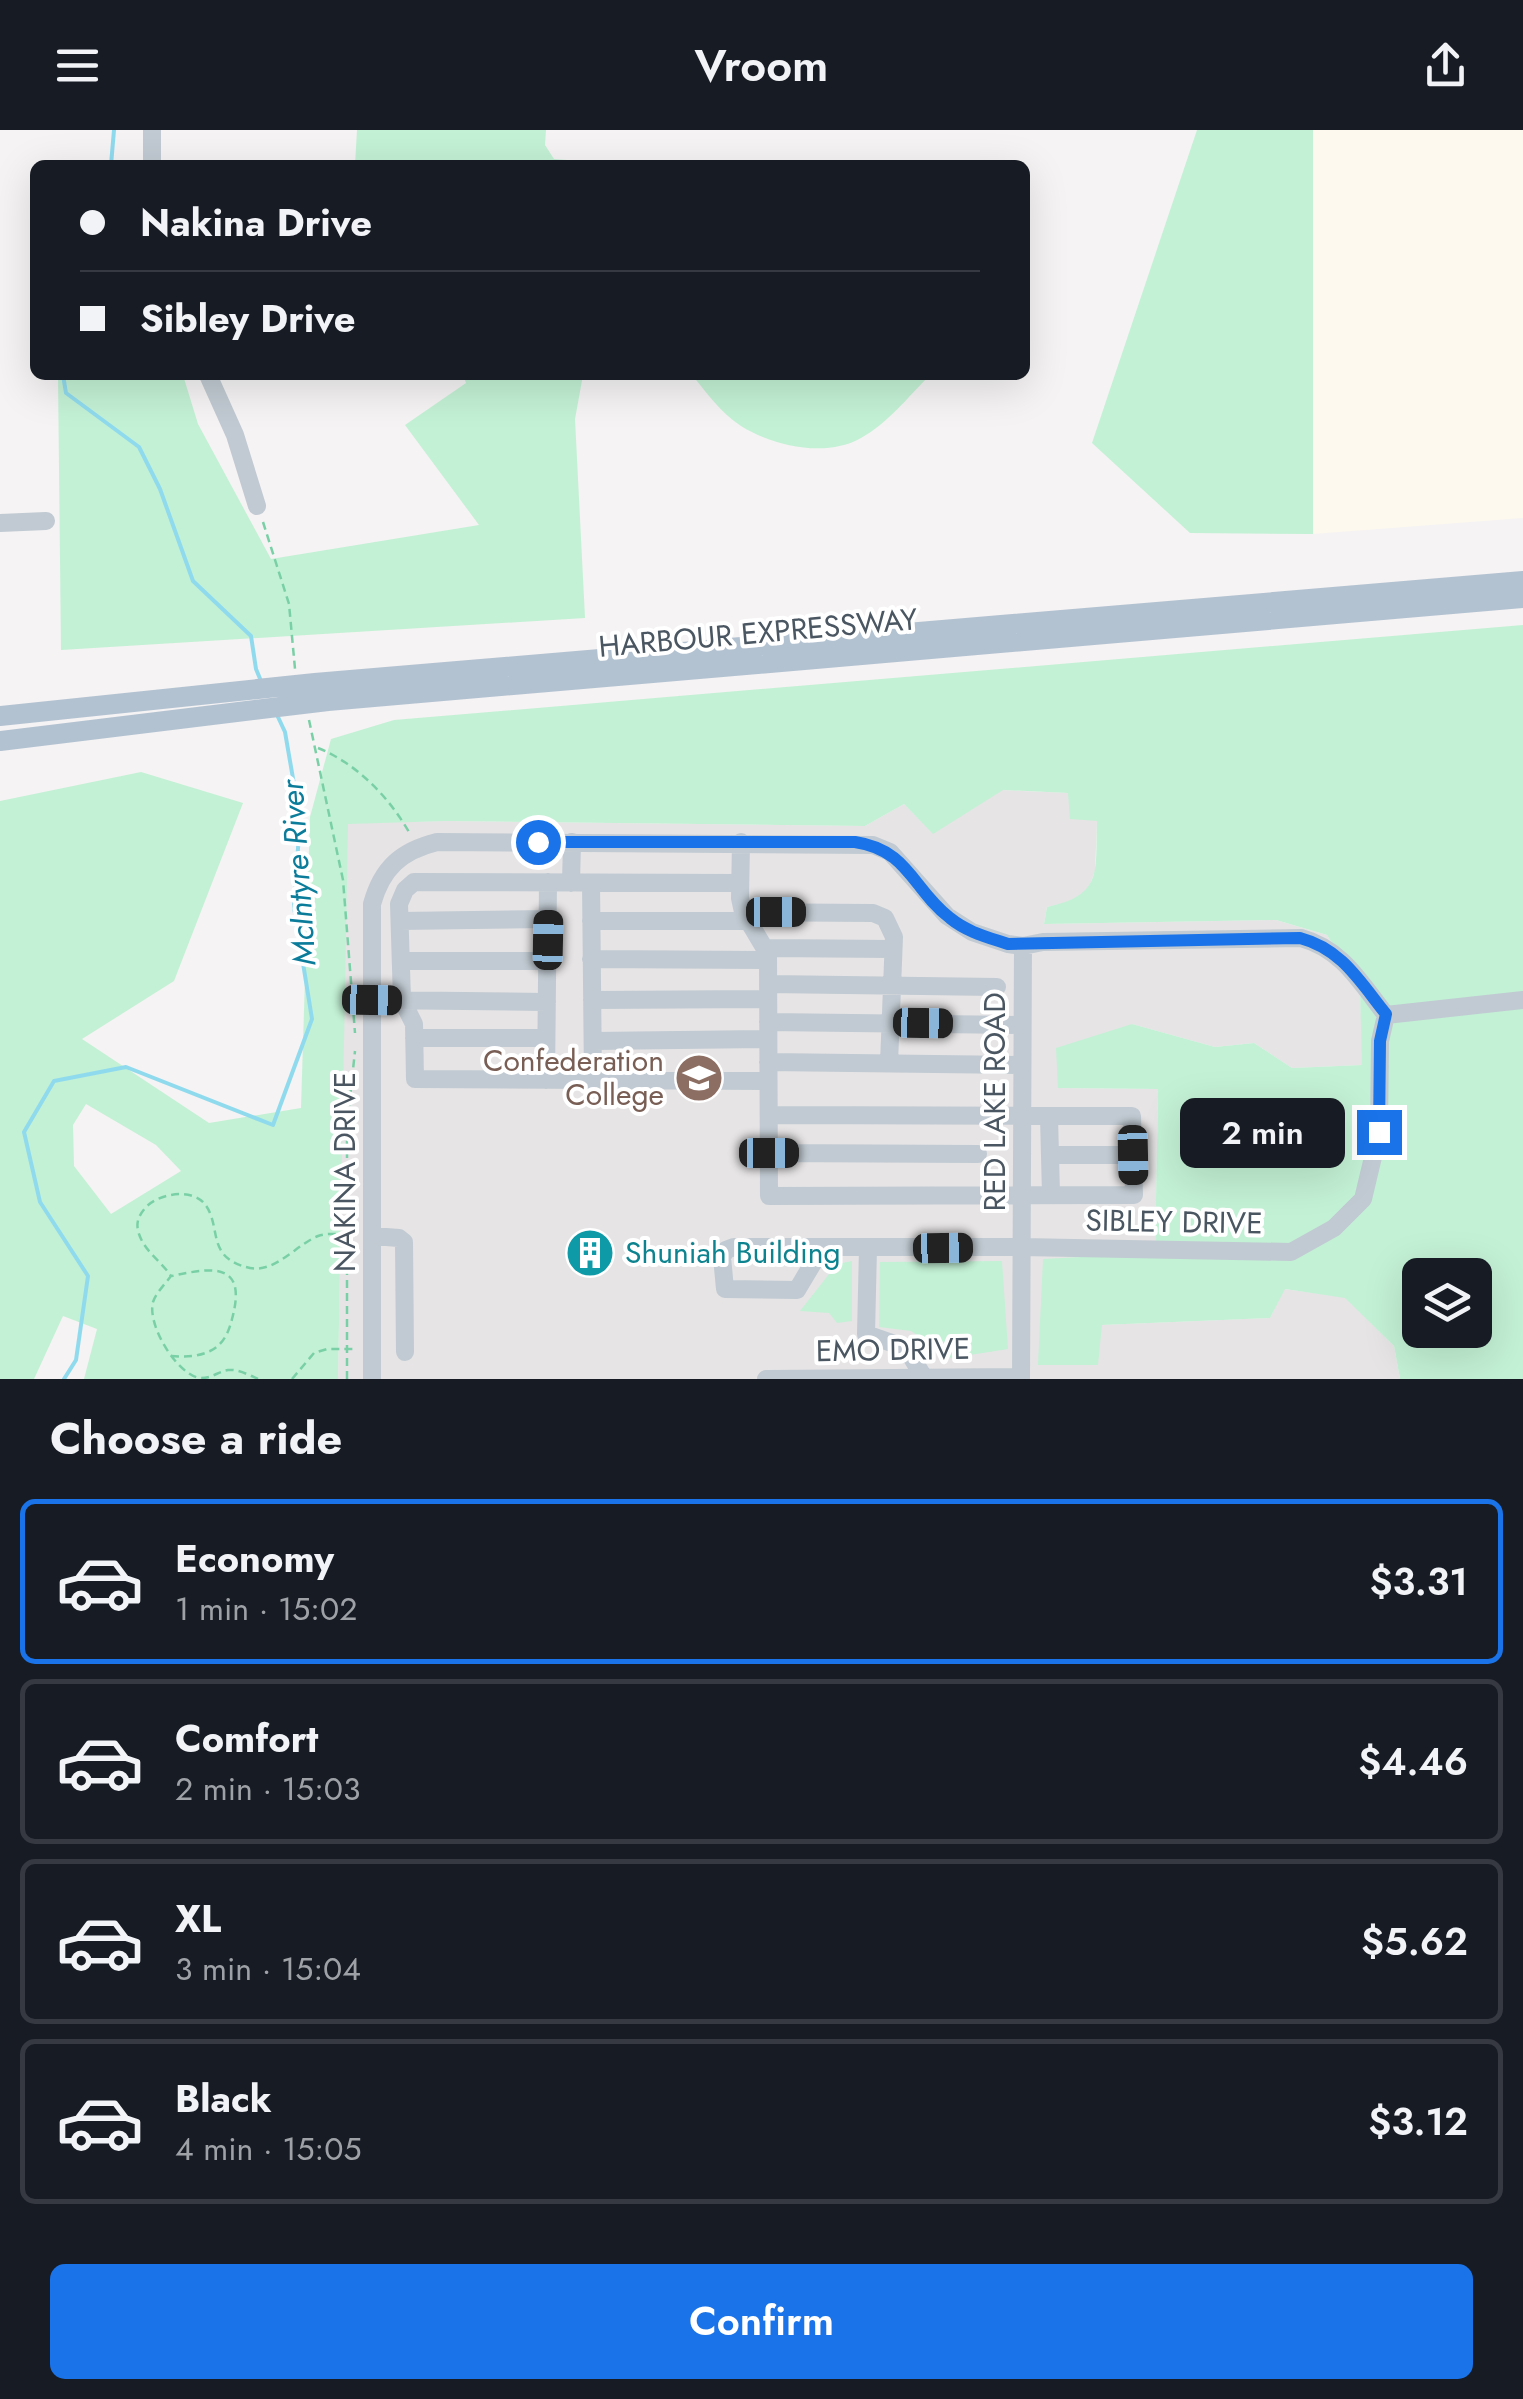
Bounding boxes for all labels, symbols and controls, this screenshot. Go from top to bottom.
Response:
text: Vroom [695,33,828,98]
icon: menu [50,38,105,93]
icon: share [1418,38,1473,93]
text: Nakina Drive [140,195,372,250]
text: Sibley Drive [140,291,356,346]
street label: HARBOUR EXPRESSWAY [597,597,919,668]
water label: McIntyre River [268,776,327,967]
route start [516,820,561,865]
car [746,897,806,927]
car [532,910,564,970]
car [342,984,402,1016]
street label: RED LAKE ROAD [973,992,1016,1212]
car [893,1007,953,1039]
place label: Confederation College [483,1039,664,1116]
school or university icon: Confederation College [673,1052,725,1104]
street label: NAKINA DRIVE [323,1072,366,1272]
callout: 2 min [1179,1097,1344,1167]
text: 2 min [1221,1110,1304,1156]
route end [1357,1110,1402,1155]
car [1117,1125,1149,1185]
car [739,1138,799,1168]
street label: SIBLEY DRIVE [1085,1198,1263,1245]
building icon: Shuniah Building [564,1227,616,1279]
place label: Shuniah Building [625,1231,841,1274]
car [913,1232,973,1264]
map controls [1402,1258,1492,1348]
button: layers [1402,1258,1492,1348]
street label: EMO DRIVE [815,1327,971,1372]
text: Choose a ride [50,1406,342,1471]
text: Economy [175,1531,334,1586]
icon: car [55,1537,145,1627]
text: $3.31 [1369,1554,1468,1609]
text: 1 min · 15:02 [175,1586,357,1632]
text: Comfort [175,1711,318,1766]
icon: car [55,1717,145,1807]
text: $4.46 [1358,1734,1468,1789]
text: 2 min · 15:03 [175,1766,360,1812]
text: XL [175,1891,221,1946]
icon: car [55,1897,145,1987]
text: $5.62 [1361,1914,1468,1969]
text: 3 min · 15:04 [175,1946,361,1992]
text: Black [175,2071,272,2126]
icon: car [55,2077,145,2167]
text: $3.12 [1368,2094,1468,2149]
text: 4 min · 15:05 [175,2126,361,2172]
button: Confirm [50,2264,1473,2379]

